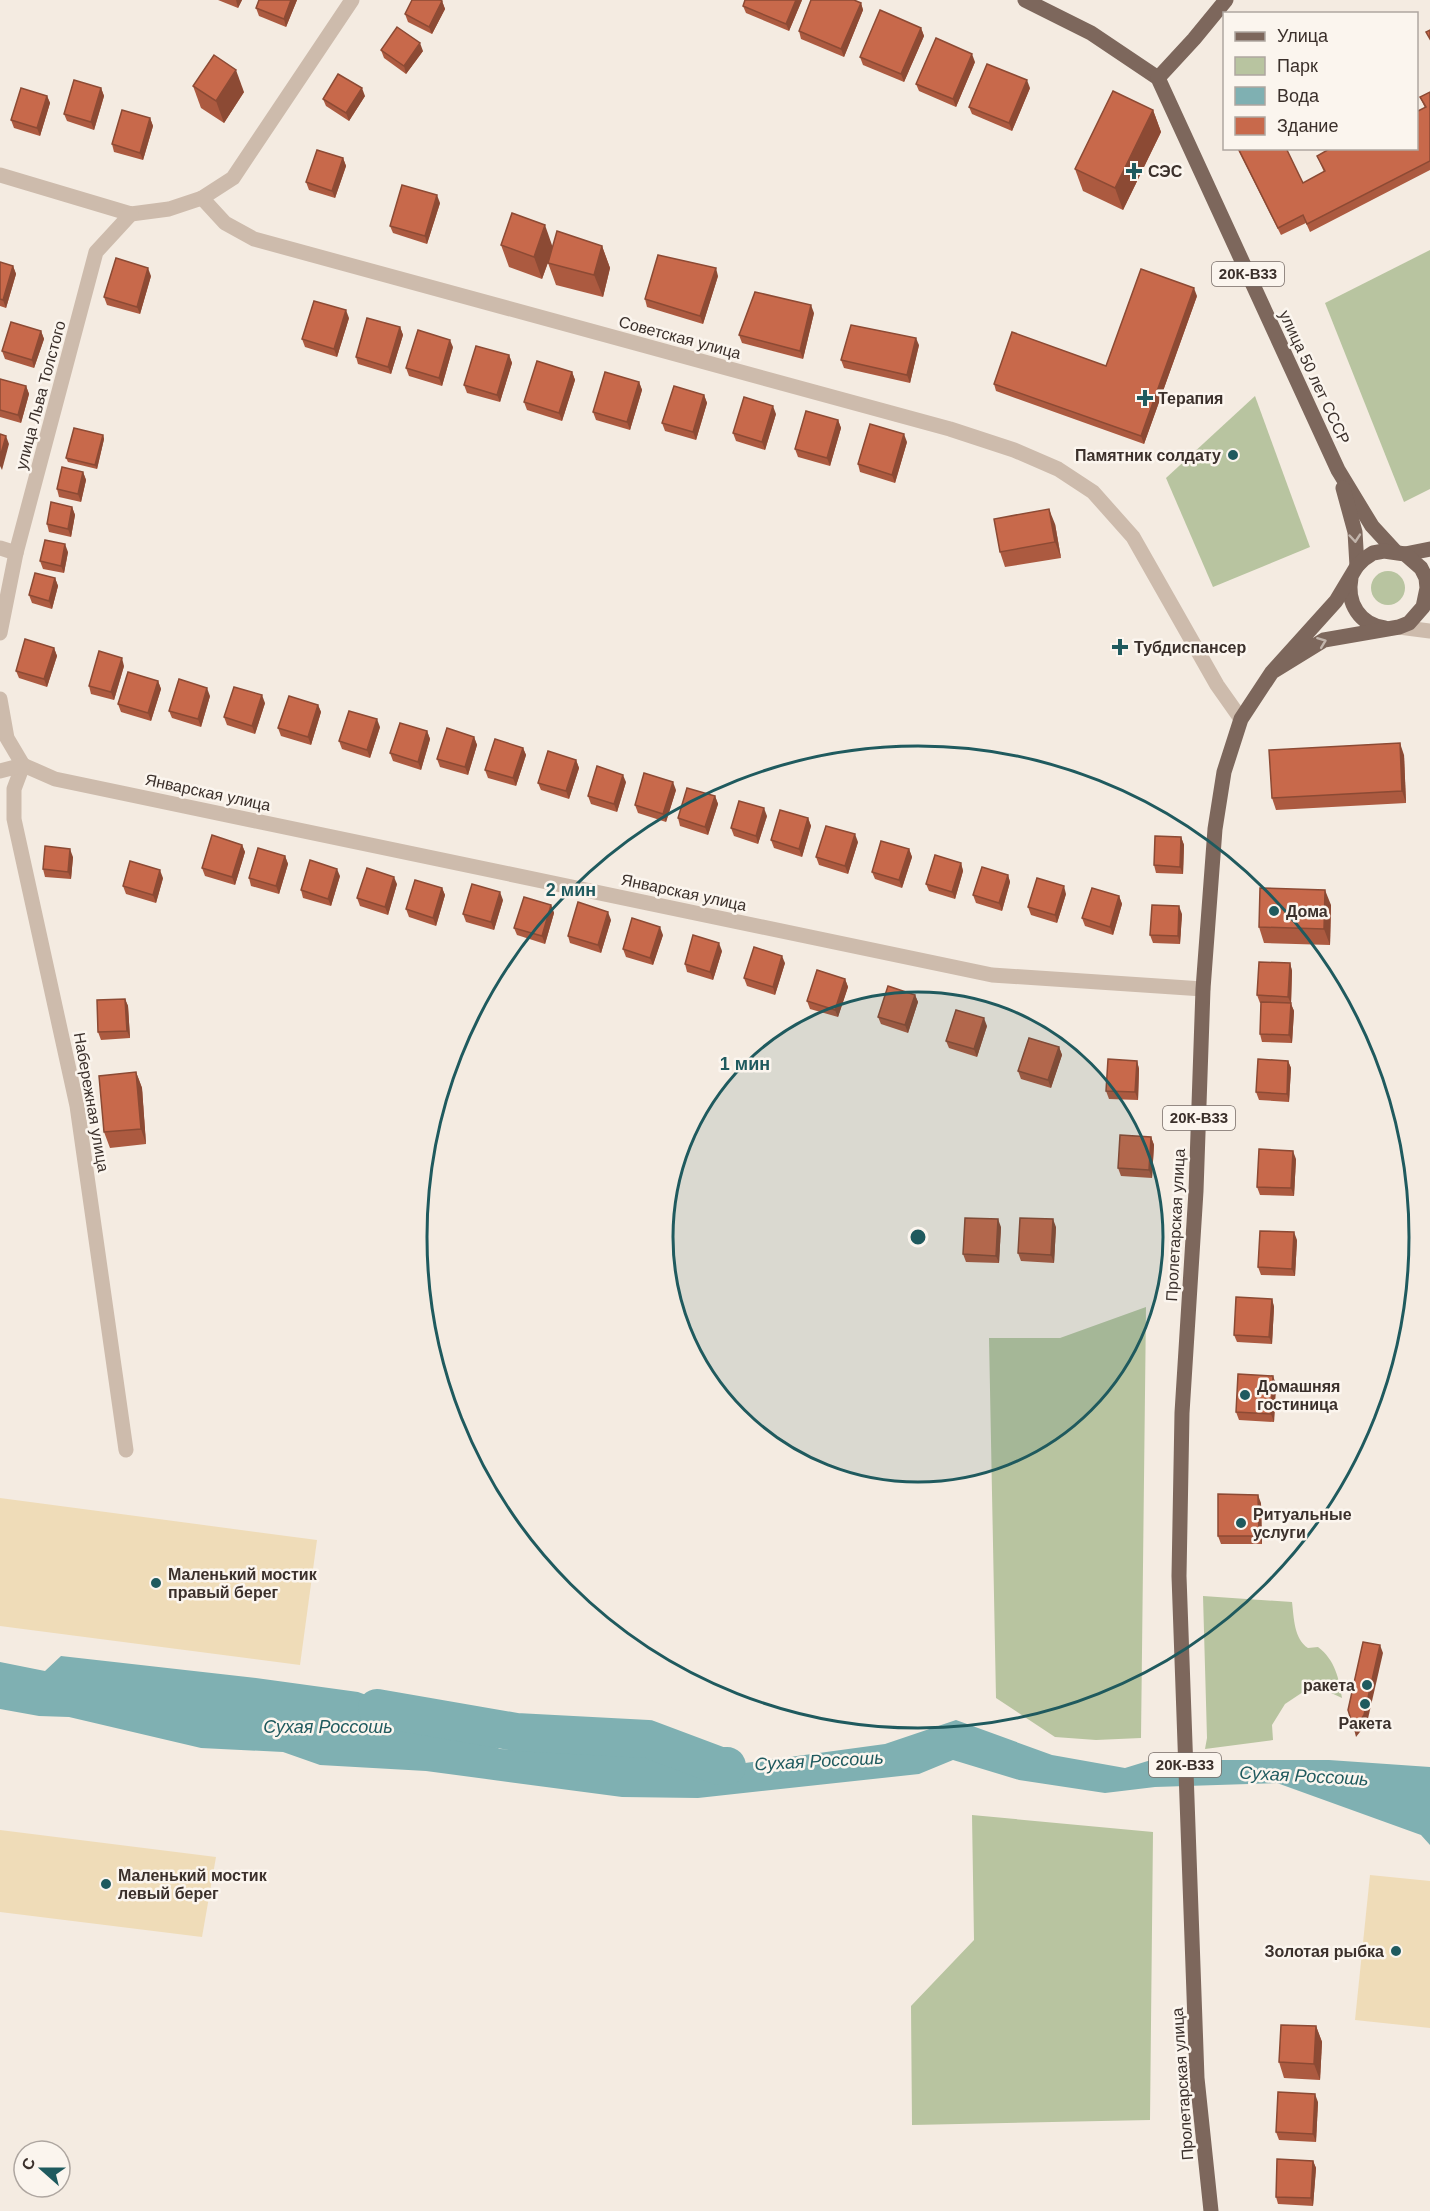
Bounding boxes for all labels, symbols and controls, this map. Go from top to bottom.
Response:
legend [1223,12,1418,150]
text: Улица [1277,26,1329,46]
text: Парк [1277,56,1318,76]
text: Вода [1277,86,1320,106]
text: Здание [1277,116,1338,136]
marker: СЭС [1125,162,1143,180]
place label: СЭС [1148,163,1183,180]
road number: 20К-В33 [1212,262,1284,286]
street label: улица 50 лет СССР [1276,308,1353,447]
street label: Советская улица [617,313,743,362]
street label: улица Льва Толстого [12,319,69,472]
marker: Терапия [1136,389,1154,407]
place label: Терапия [1158,390,1223,407]
place label: Памятник солдату [1075,447,1221,464]
marker: Памятник солдату [1226,448,1240,462]
one-way arrow [1348,534,1361,543]
one-way arrow [1317,637,1327,650]
marker: Тубдиспансер [1111,638,1129,656]
place label: Тубдиспансер [1134,639,1246,656]
street label: Январская улица [144,771,272,814]
street label: Январская улица [620,871,748,914]
text: 2 мин [546,880,596,900]
place label: Дома [1286,903,1328,920]
marker: Дома [1267,904,1281,918]
street label: Набережная улица [71,1031,112,1173]
text: 1 мин [720,1054,770,1074]
road number: 20К-В33 [1163,1106,1235,1130]
street label: Пролетарская улица [1163,1148,1188,1302]
centre of rings [908,1227,928,1247]
place label: Домашняя гостиница [1257,1378,1340,1413]
marker: Домашняя гостиница [1238,1388,1252,1402]
place label: Ритуальные услуги [1253,1506,1352,1541]
marker: Ритуальные услуги [1234,1516,1248,1530]
place label: Маленький мостик правый берег [168,1566,318,1601]
marker: Маленький мостик правый берег [149,1576,163,1590]
place label: ракета [1303,1677,1355,1694]
marker: ракета [1360,1678,1374,1692]
marker: Ракета [1358,1697,1372,1711]
place label: Ракета [1339,1715,1391,1732]
water label: Сухая Россошь [263,1717,393,1737]
water label: Сухая Россошь [754,1748,884,1774]
road number: 20К-В33 [1149,1753,1221,1777]
water label: Сухая Россошь [1239,1763,1369,1789]
place label: Маленький мостик левый берег [118,1867,268,1902]
marker: Маленький мостик левый берег [99,1877,113,1891]
place label: Золотая рыбка [1265,1943,1384,1960]
marker: Золотая рыбка [1389,1944,1403,1958]
street label: Пролетарская улица [1169,2007,1196,2161]
north arrow [12,2139,72,2199]
text: С [18,2155,39,2172]

